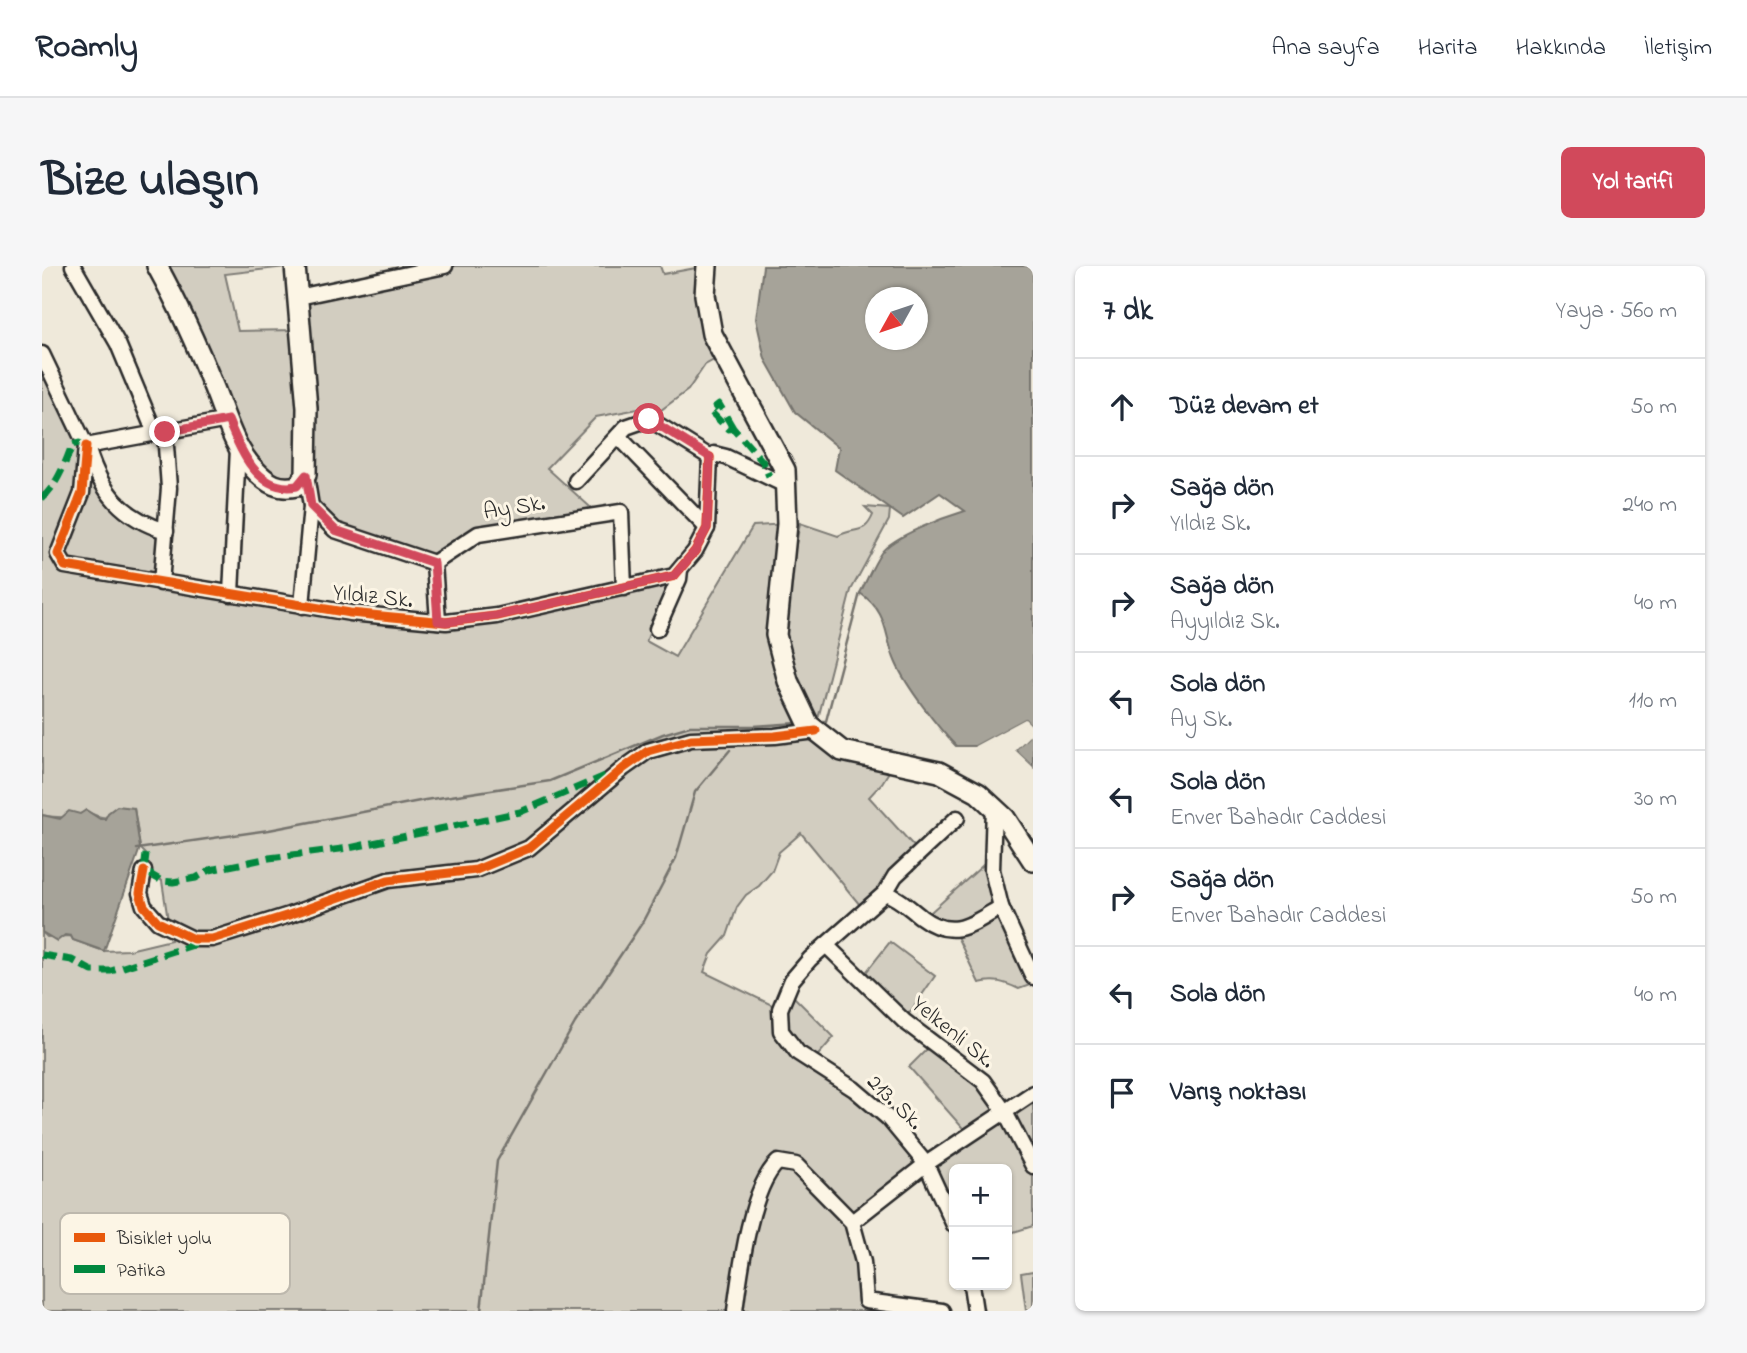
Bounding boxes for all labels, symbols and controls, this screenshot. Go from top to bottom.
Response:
text: Roamly [35,24,138,72]
text: Ana sayfa [1272,31,1380,66]
text: Harita [1418,31,1478,66]
text: Hakkında [1516,31,1606,66]
text: İletişim [1644,31,1712,66]
text: Bize ulaşın [42,146,259,218]
button: Yol tarifi [1561,147,1705,218]
north arrow [865,287,928,350]
text: 7 dk [1103,290,1153,334]
text: Yaya · 560 m [1556,295,1677,328]
icon: ahead [1103,388,1141,426]
text: Düz devam et [1170,388,1319,426]
text: 50 m [1630,391,1677,424]
route start [633,403,664,434]
route end [149,416,180,447]
text: Sağa dön [1170,470,1274,508]
icon: right [1103,486,1141,524]
street label: Ay Sk. [481,487,548,532]
text: 240 m [1623,489,1677,522]
text: Yıldız Sk. [1170,508,1251,541]
text: Sağa dön [1170,568,1274,606]
street label: Yıldız Sk. [331,577,415,618]
icon: right [1103,584,1141,622]
text: 40 m [1634,587,1677,620]
text: Ayyıldız Sk. [1170,606,1280,639]
text: Sola dön [1170,666,1265,704]
icon: left [1103,682,1141,720]
text: 110 m [1629,685,1677,718]
text: Ay Sk. [1170,704,1232,737]
text: Sola dön [1170,764,1265,802]
icon: left [1103,780,1141,818]
text: 30 m [1634,783,1677,816]
text: Enver Bahadır Caddesi [1170,802,1386,835]
text: Sağa dön [1170,862,1274,900]
icon: right [1103,878,1141,916]
text: 50 m [1630,881,1677,914]
text: Enver Bahadır Caddesi [1170,900,1386,933]
icon: left [1103,976,1141,1014]
text: Sola dön [1170,976,1265,1014]
text: 40 m [1634,979,1677,1012]
street label: Yelkenli Sk. [903,989,1002,1077]
street label: 213. Sk. [858,1067,930,1139]
icon: arrive [1103,1074,1141,1112]
text: Varış noktası [1170,1074,1306,1112]
map controls [949,1164,1012,1290]
button: + [949,1164,1012,1227]
legend [60,1213,290,1294]
text: Bisiklet yolu [116,1226,212,1254]
button: − [949,1227,1012,1290]
text: Patika [117,1258,166,1285]

